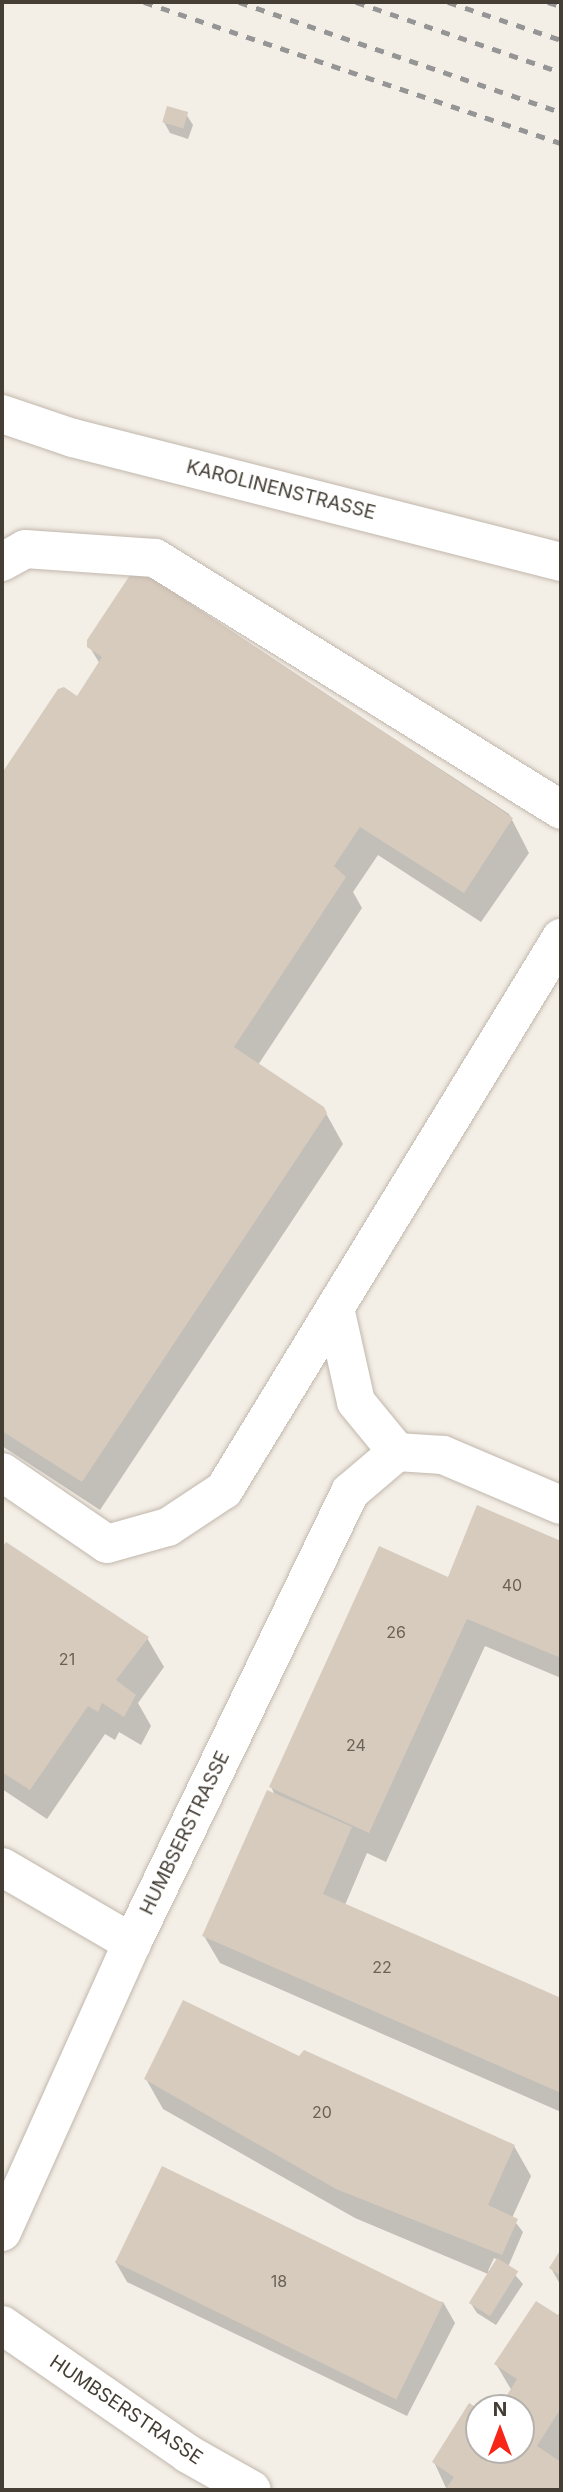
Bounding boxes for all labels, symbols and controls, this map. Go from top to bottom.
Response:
street label: KAROLINENSTRASSE [184,455,378,525]
house number: 40 [502,1575,522,1595]
house number: 26 [386,1622,406,1642]
house number: 21 [59,1649,75,1669]
house number: 24 [346,1735,366,1755]
street label: HUMBSERSTRASSE [135,1747,235,1919]
house number: 22 [372,1957,392,1977]
house number: 20 [312,2102,332,2122]
house number: 18 [271,2271,287,2291]
street label: HUMBSERSTRASSE [45,2350,207,2470]
north arrow [465,2394,535,2464]
text: N [493,2398,507,2421]

